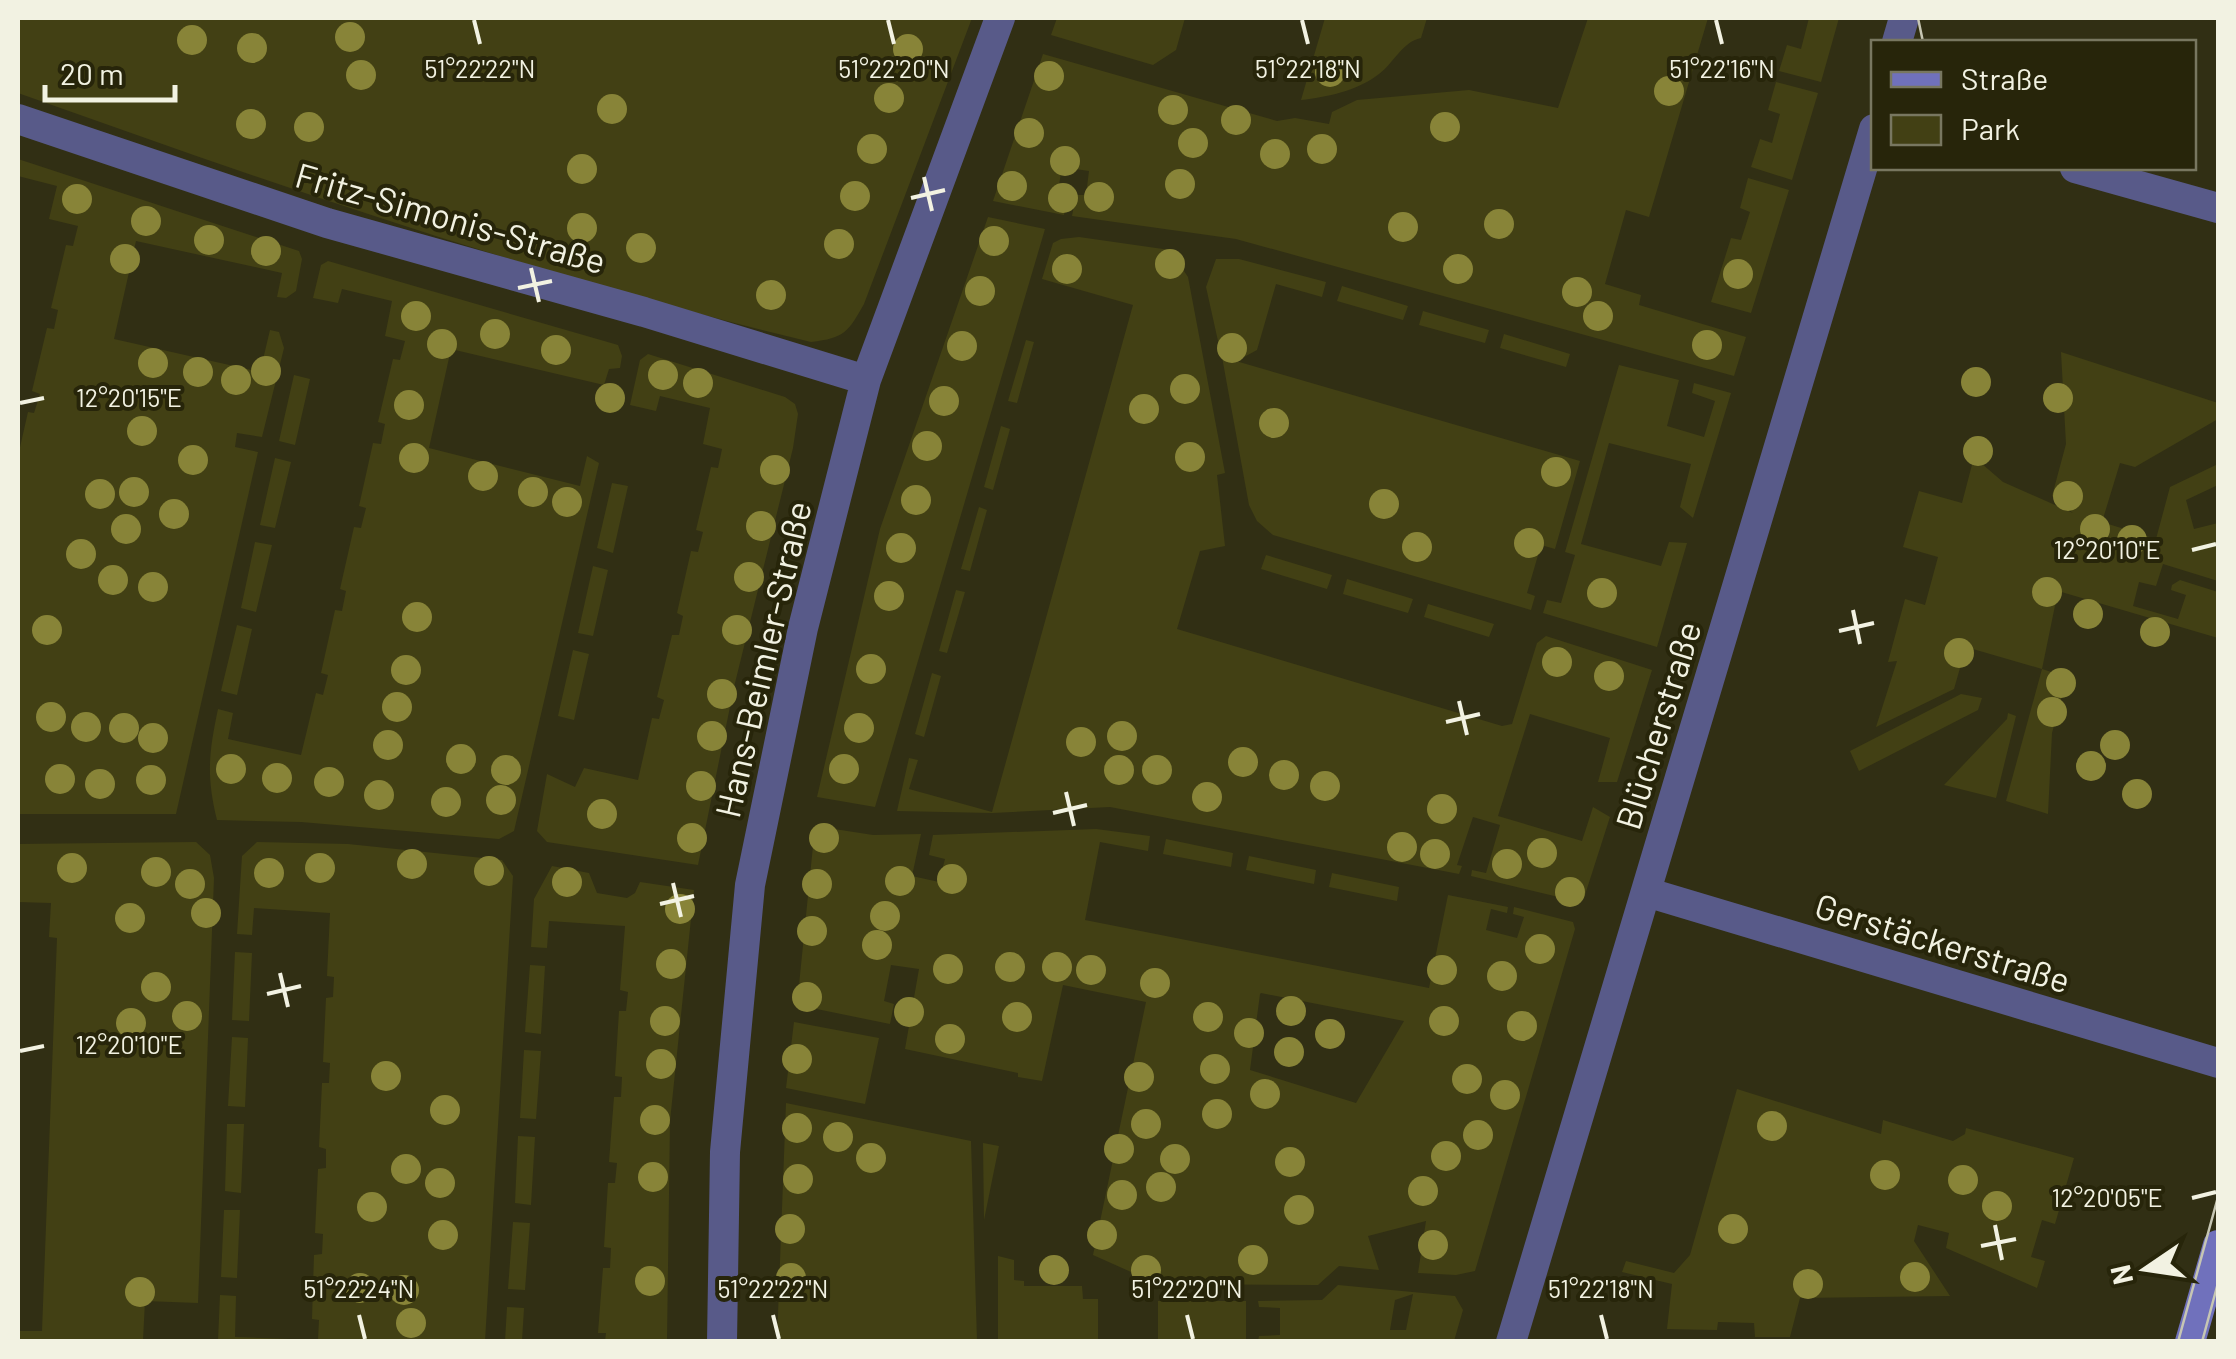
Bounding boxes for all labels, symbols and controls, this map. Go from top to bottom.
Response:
scale bar [45,40,175,102]
legend [1871,40,2196,170]
text: 51°22'22"N [425,53,535,83]
text: 51°22'20"N [838,53,950,83]
text: 51°22'18"N [1255,53,1361,83]
text: 51°22'16"N [1669,53,1775,83]
text: 20 m [60,55,124,91]
text: Straße [1961,60,2048,96]
text: Park [1961,110,2020,146]
street label: Fritz-Simonis-Straße [291,153,611,281]
text: 12°20'15"E [76,382,182,412]
street label: Hans-Beimler-Straße [705,497,819,821]
text: 12°20'10"E [2053,534,2161,564]
street label: Blücherstraße [1605,616,1709,834]
street label: Gerstäckerstraße [1810,883,2076,1001]
text: 12°20'10"E [75,1029,183,1059]
text: 12°20'05"E [2051,1182,2163,1212]
north arrow [2096,1219,2196,1319]
text: N [2102,1262,2139,1288]
text: 51°22'24"N [304,1273,414,1303]
text: 51°22'22"N [718,1273,828,1303]
text: 51°22'20"N [1131,1273,1243,1303]
text: 51°22'18"N [1548,1273,1654,1303]

